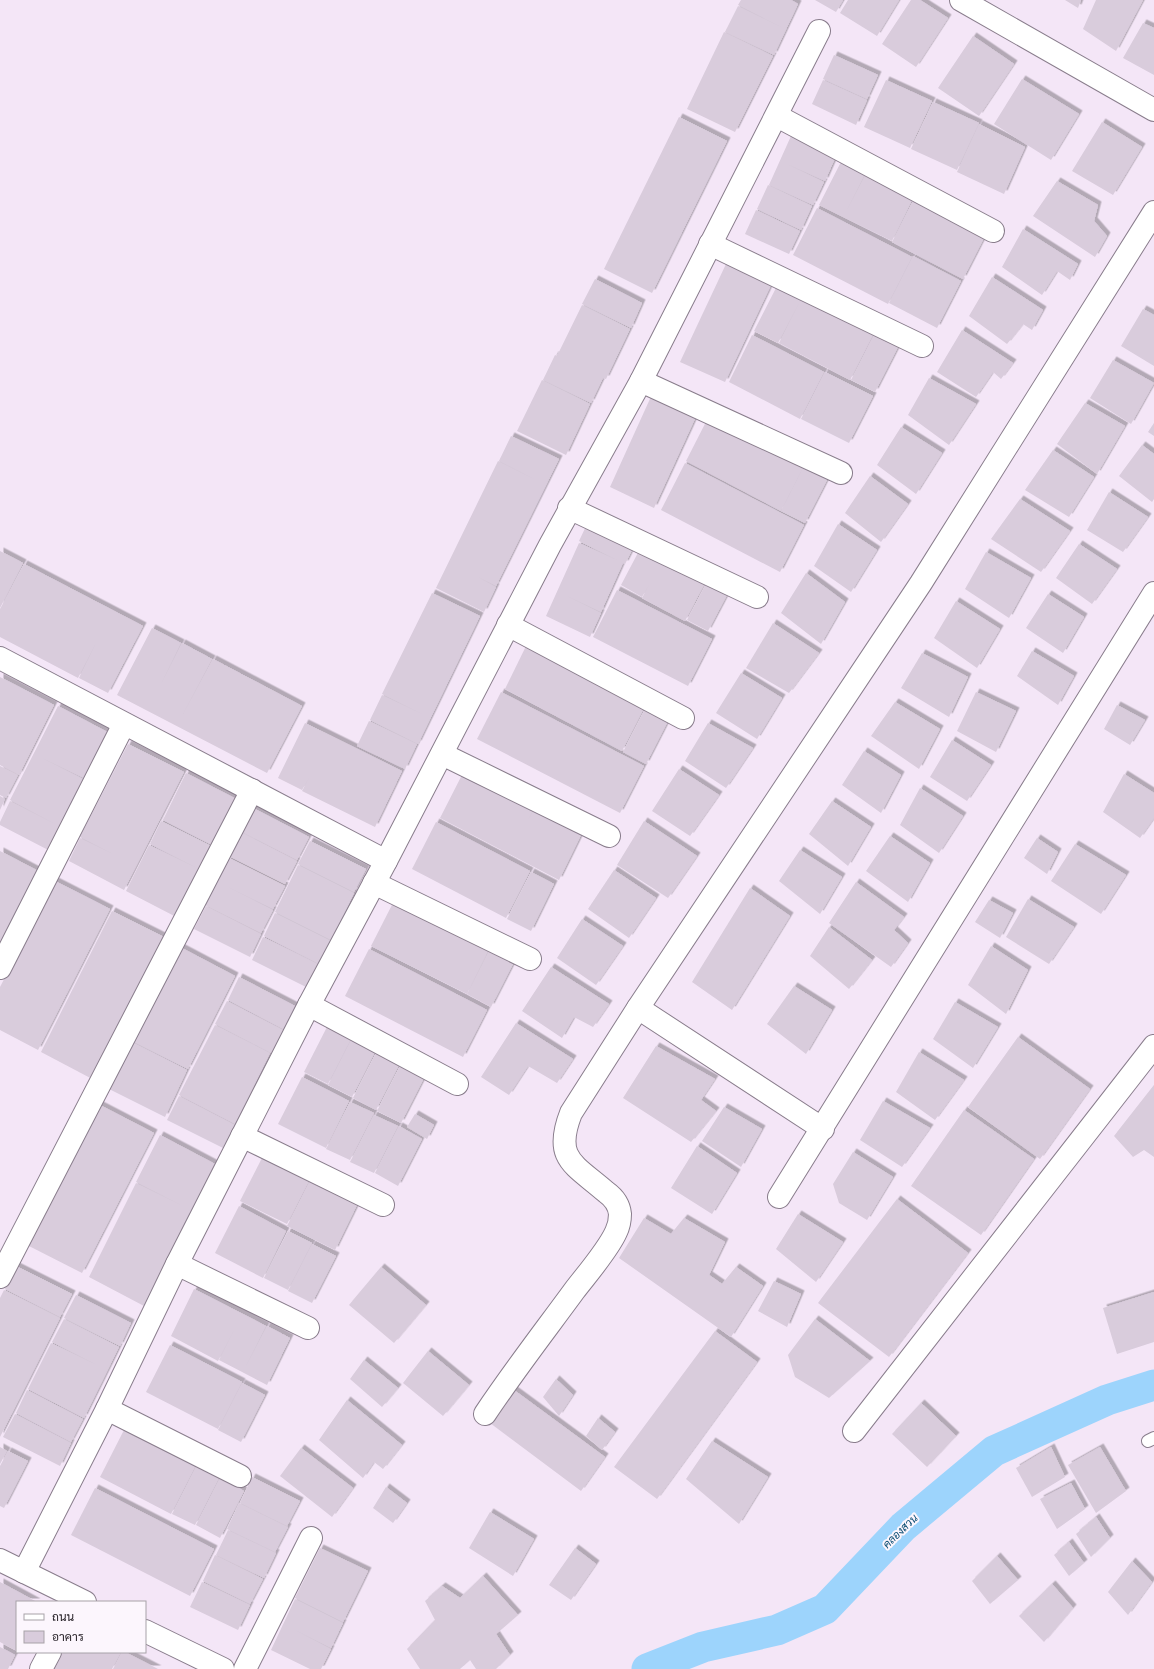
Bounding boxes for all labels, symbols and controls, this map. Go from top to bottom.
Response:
water label: คลองสวน [879,1511,920,1550]
legend [16,1601,146,1653]
text: ถนน [52,1609,75,1624]
text: อาคาร [52,1629,84,1644]

